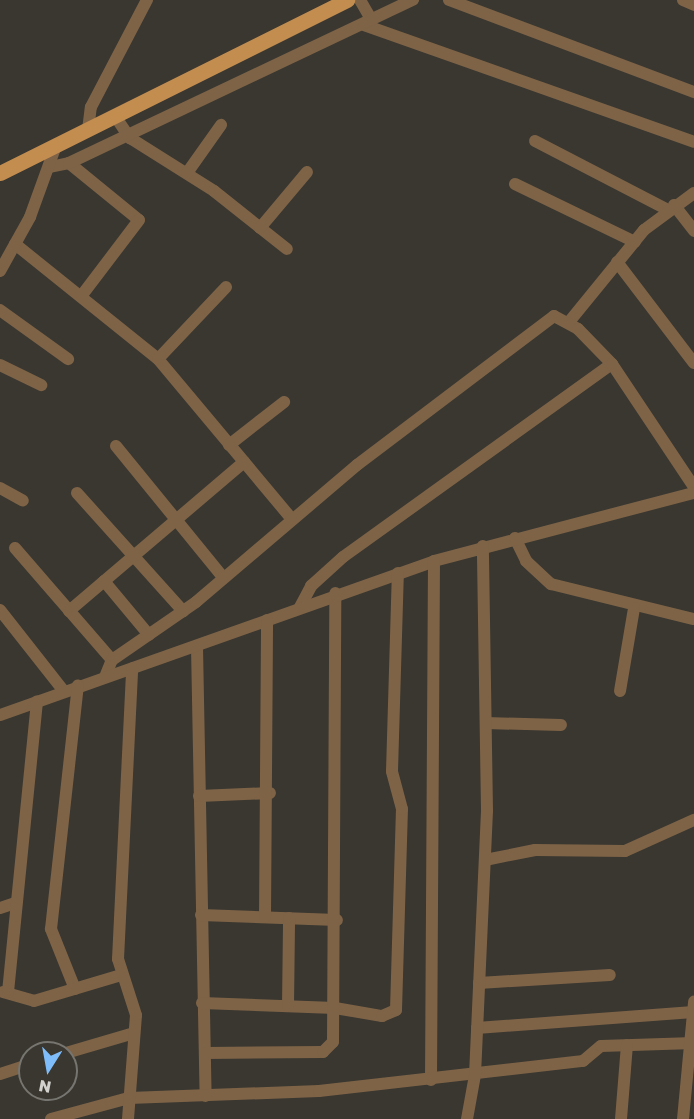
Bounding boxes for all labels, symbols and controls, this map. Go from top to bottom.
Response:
north arrow [18,1041,78,1101]
text: N [37,1076,53,1098]

